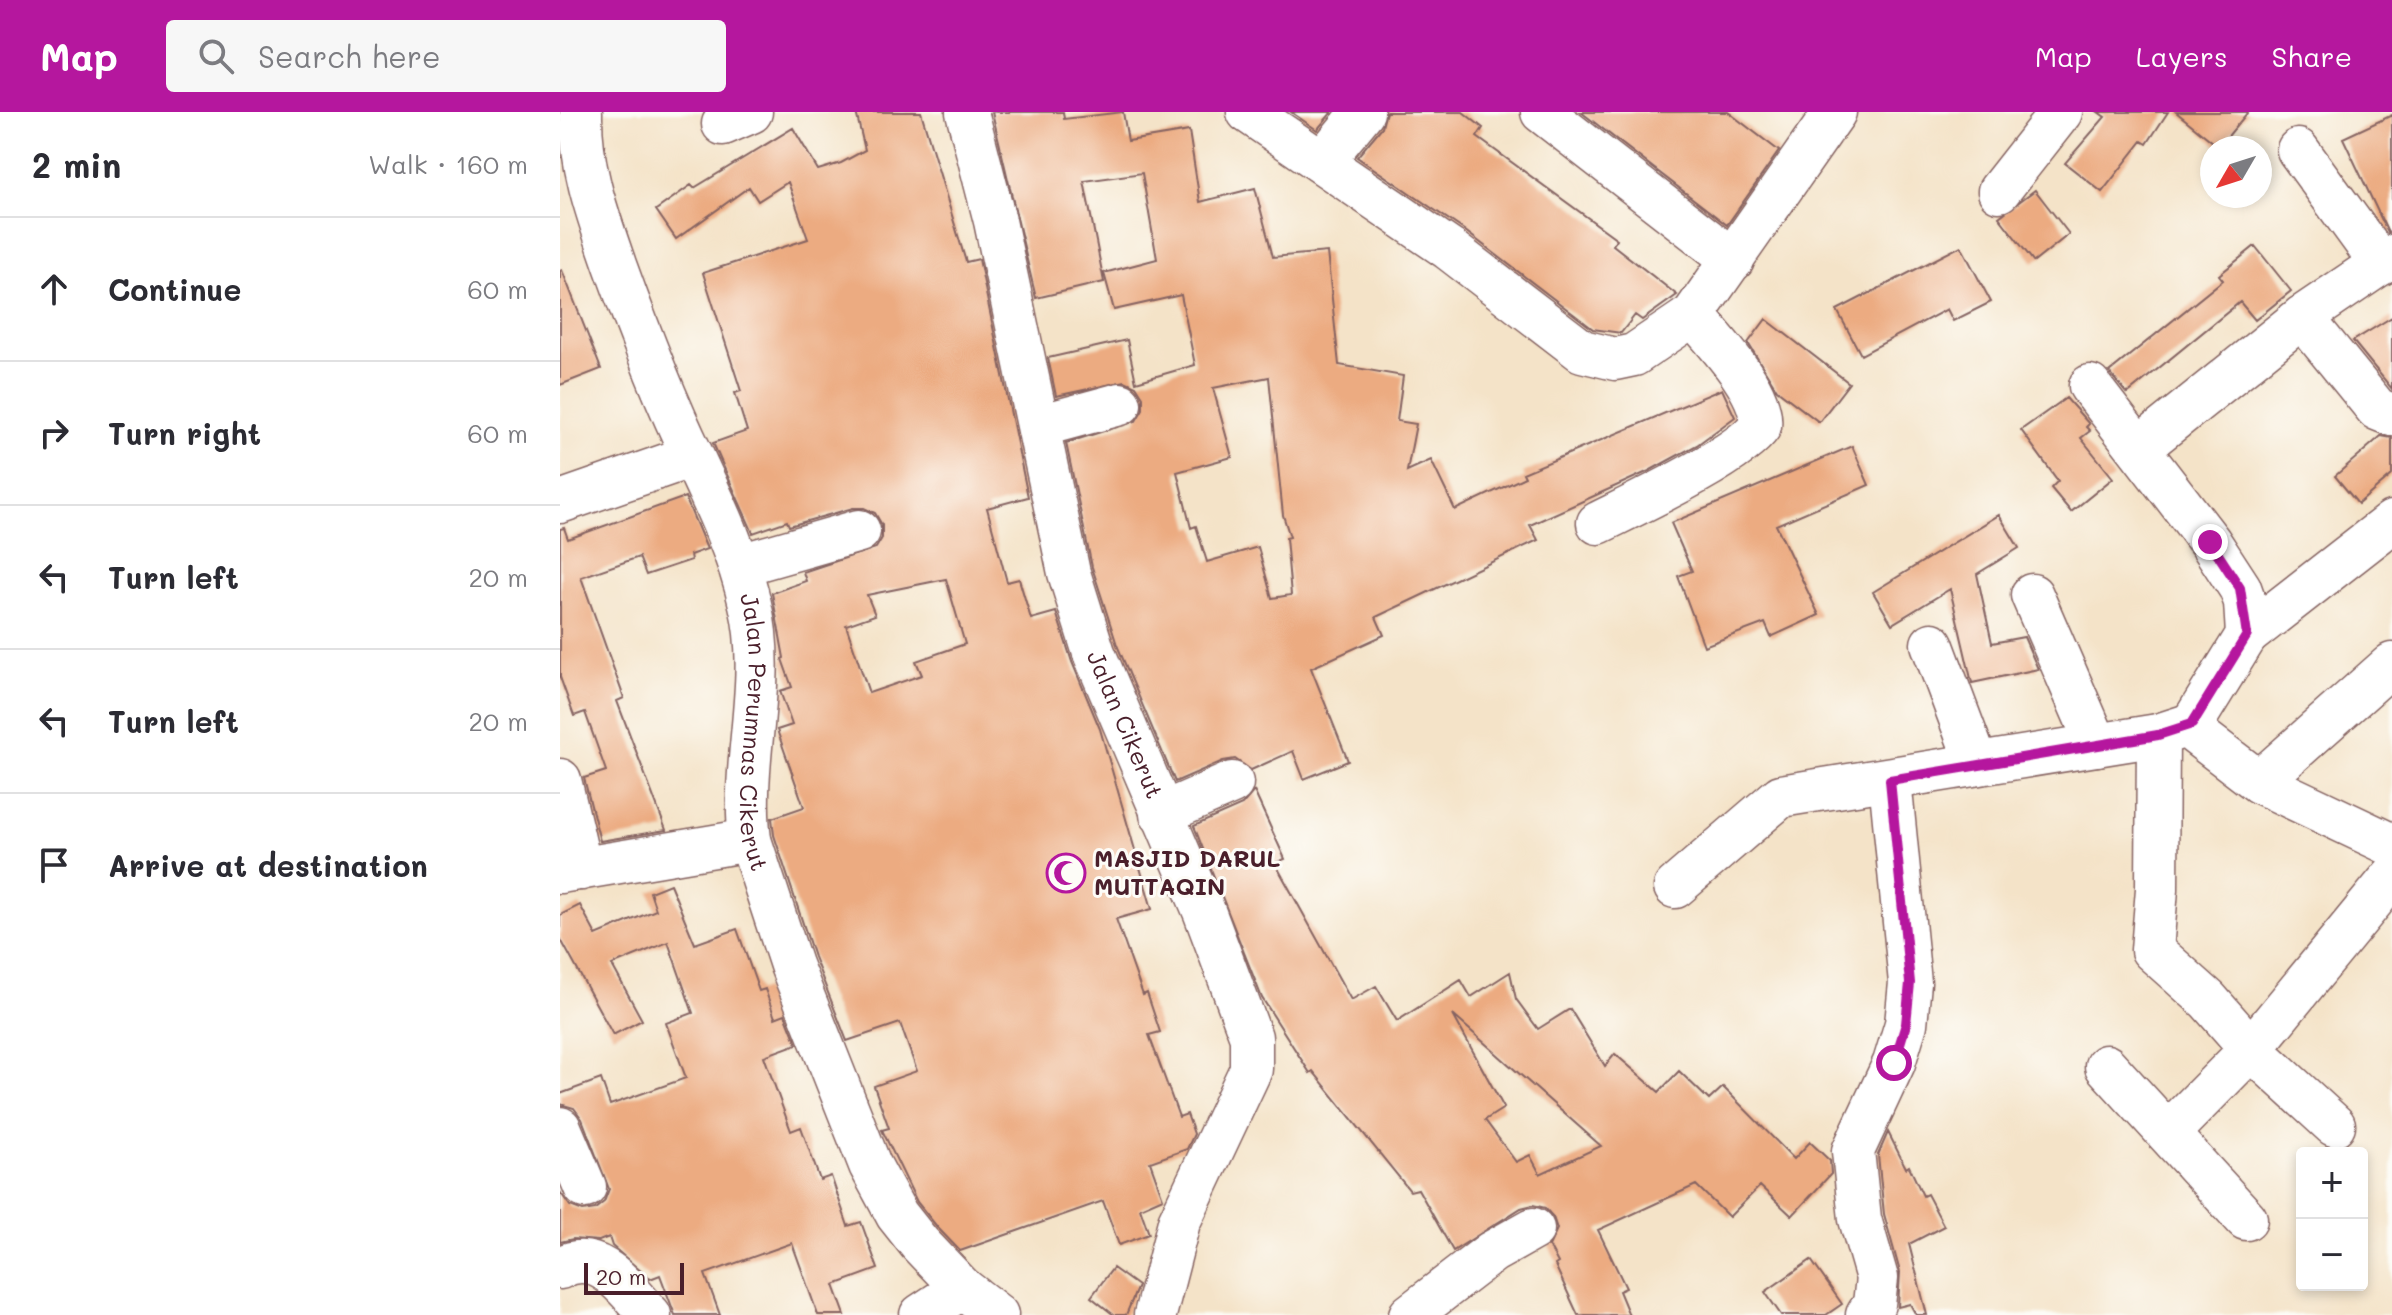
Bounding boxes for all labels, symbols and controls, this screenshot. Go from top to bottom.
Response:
search box [166,20,726,92]
text: Map [40,31,118,81]
icon: search [194,34,238,78]
text: Search here [258,36,441,76]
text: Map [2035,38,2092,74]
text: Layers [2136,38,2228,74]
text: Share [2272,38,2352,74]
north arrow [2200,136,2272,208]
text: 2 min [32,142,121,187]
text: Walk · 160 m [368,147,528,181]
icon: ahead [32,267,76,311]
text: Continue [108,269,241,309]
text: 60 m [467,272,528,306]
icon: right [32,411,76,455]
text: Turn right [108,413,261,453]
text: 60 m [467,416,528,450]
route end [2192,524,2228,560]
icon: left [32,555,76,599]
text: Turn left [108,557,239,597]
text: 20 m [468,560,528,594]
street label: Jalan Perumnas Cikerut [734,590,776,875]
street label: Jalan Cikerut [1081,645,1171,803]
icon: left [32,699,76,743]
text: Turn left [108,701,239,741]
text: 20 m [468,704,528,738]
place label: MASJID DARUL MUTTAQIN [1094,842,1281,901]
icon: arrive [32,843,76,887]
text: Arrive at destination [108,845,428,885]
mosque icon: MASJID DARUL MUTTAQIN [1045,852,1087,894]
route start [1876,1045,1912,1081]
map controls [2296,1147,2368,1291]
button: + [2296,1147,2368,1219]
button: − [2296,1219,2368,1291]
scale bar [584,1259,684,1295]
text: 20 m [596,1262,646,1291]

